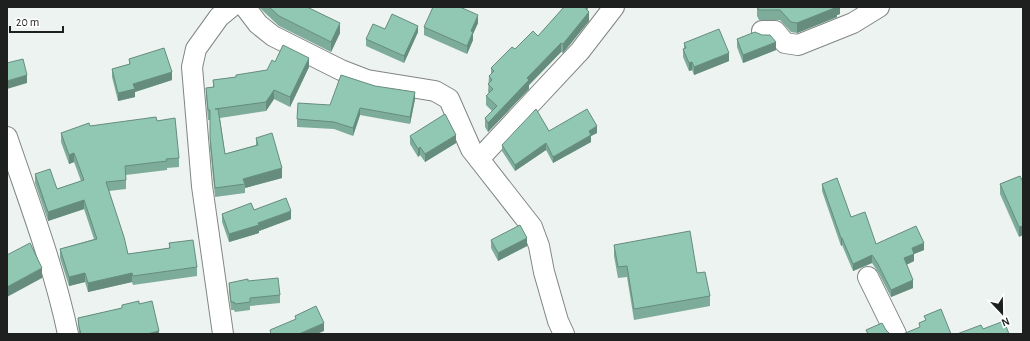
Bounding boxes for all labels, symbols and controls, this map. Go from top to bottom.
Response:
scale bar [10,8,63,34]
text: 20 m [16,16,39,28]
north arrow [982,293,1022,333]
text: N [1000,315,1011,328]

